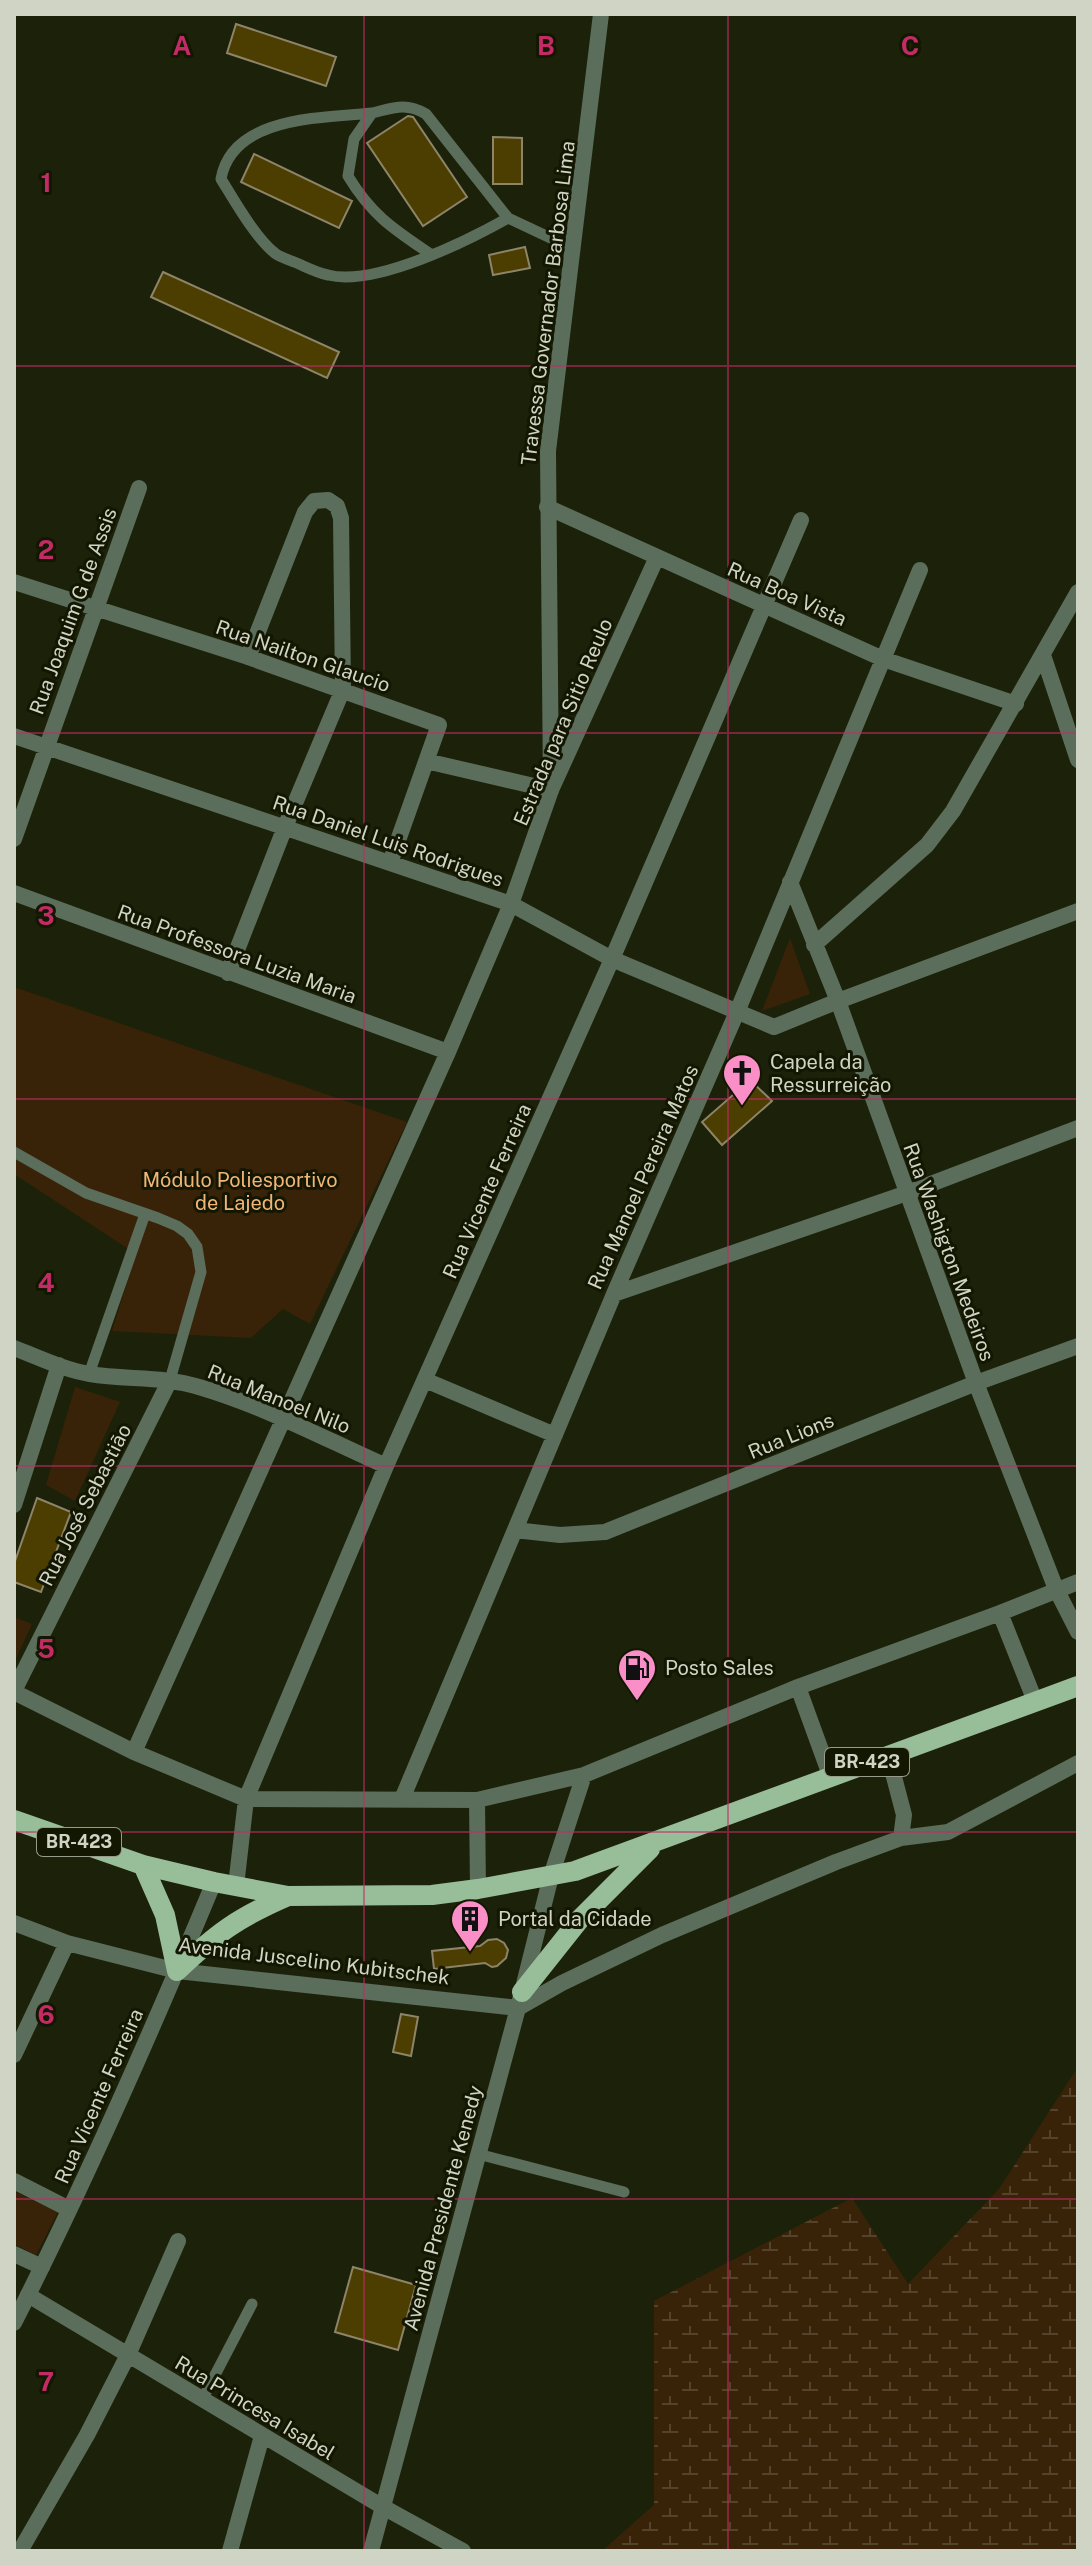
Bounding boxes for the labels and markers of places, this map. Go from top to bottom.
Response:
place label: Capela da Ressurreição [770,1050,891,1097]
church icon: Capela da Ressurreição [721,1052,763,1107]
fuel station icon: Posto Sales [616,1647,658,1702]
place label: Posto Sales [665,1656,774,1680]
building icon: Portal da Cidade [449,1898,491,1953]
place label: Portal da Cidade [498,1907,652,1931]

